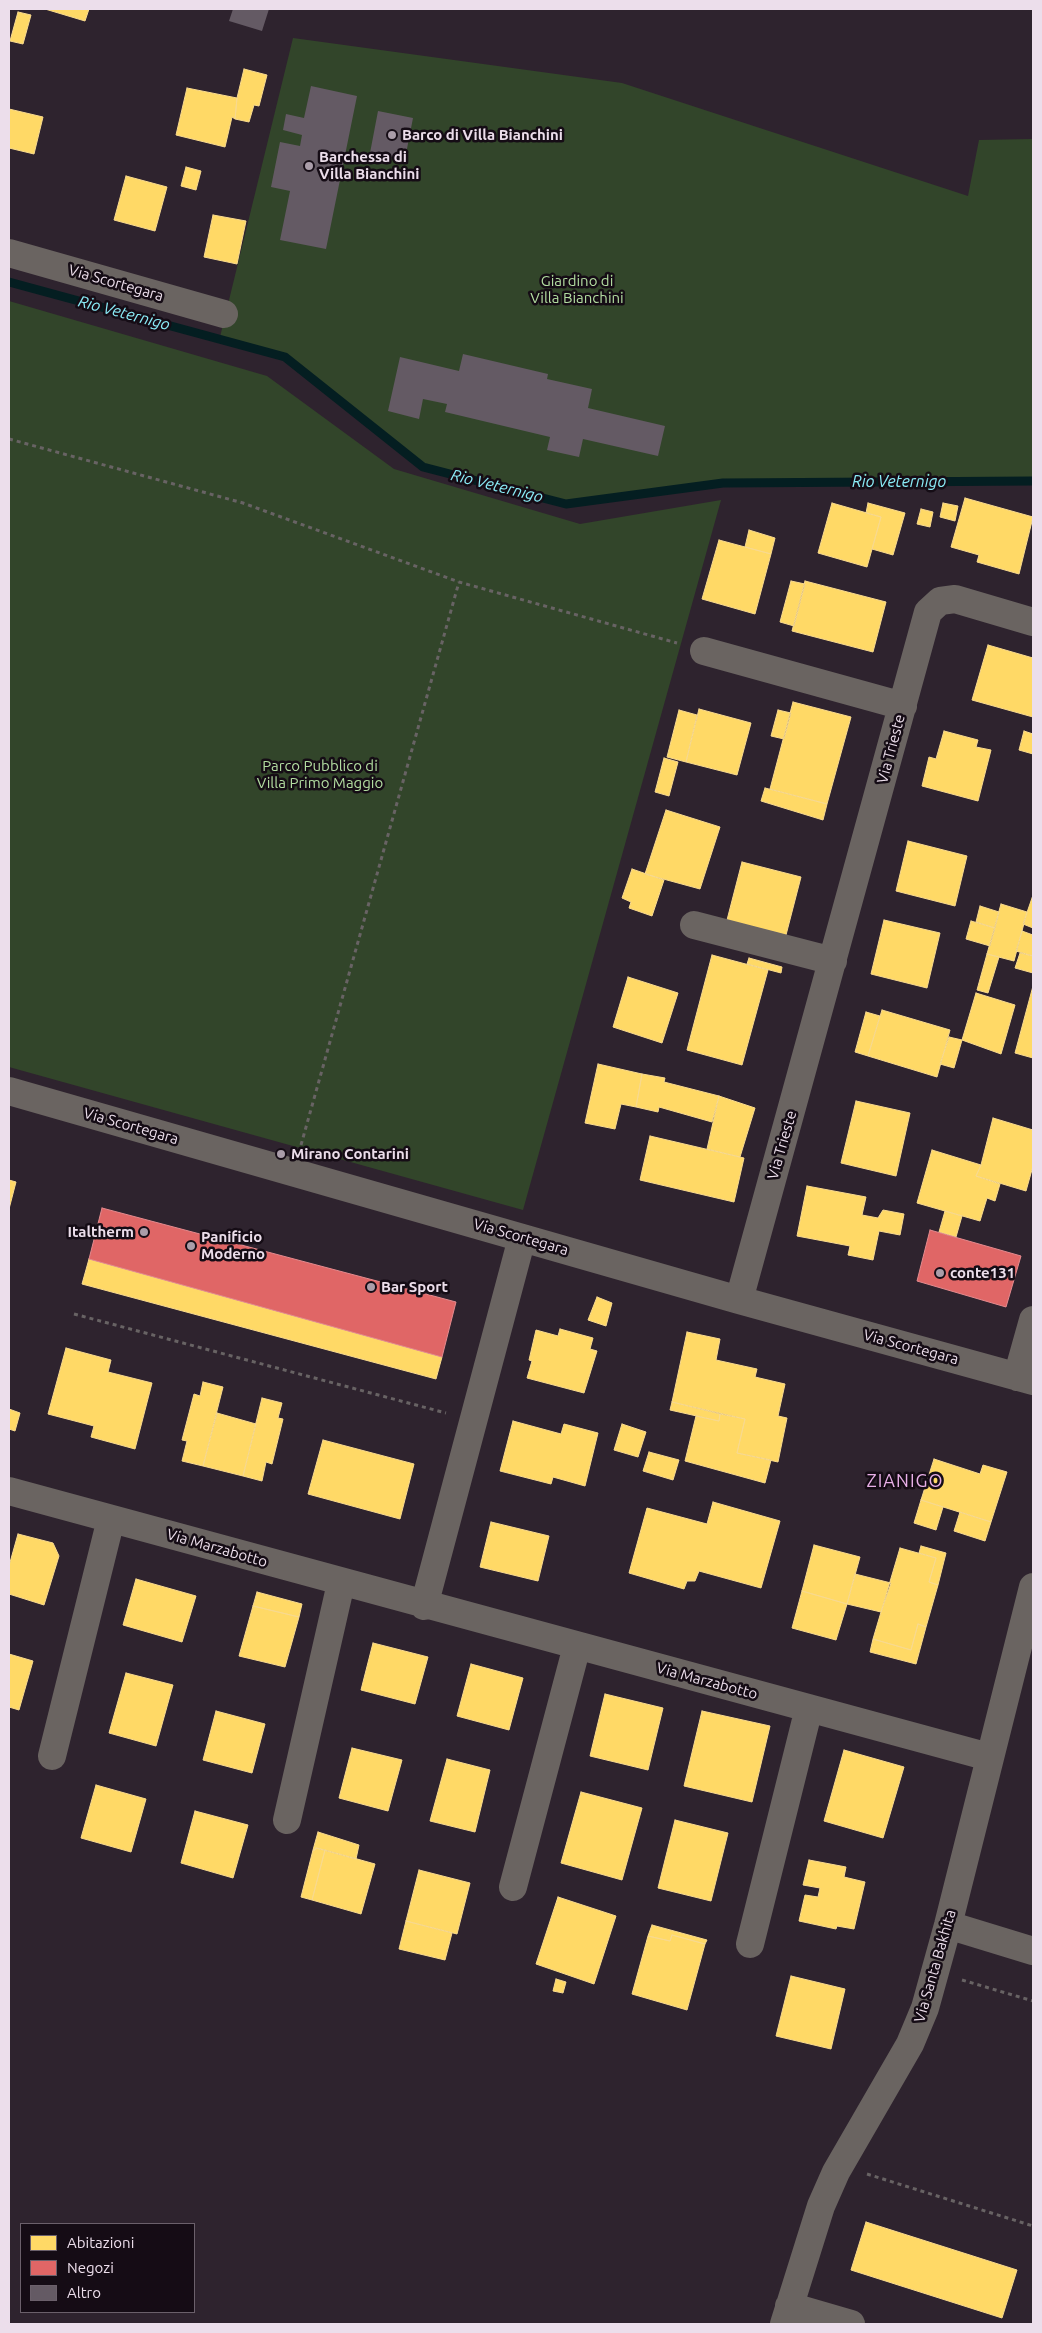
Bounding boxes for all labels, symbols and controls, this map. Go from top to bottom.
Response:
place label: Barco di Villa Bianchini [402,126,563,144]
marker: Barco di Villa Bianchini [386,129,398,141]
place label: Barchessa di Villa Bianchini [319,148,419,183]
marker: Barchessa di Villa Bianchini [303,160,315,172]
street label: Via Scortegara [66,261,166,305]
park label: Giardino di Villa Bianchini [530,272,624,307]
water label: Rio Veternigo [76,292,172,334]
water label: Rio Veternigo [449,465,545,507]
water label: Rio Veternigo [852,472,946,492]
street label: Via Trieste [873,712,909,786]
park label: Parco Pubblico di Villa Primo Maggio [257,757,383,792]
street label: Via Scortegara [81,1104,181,1148]
street label: Via Trieste [764,1108,800,1182]
place label: Mirano Contarini [291,1145,409,1163]
marker: Mirano Contarini [275,1148,287,1160]
street label: Via Scortegara [471,1215,571,1259]
place label: Italtherm [68,1223,134,1241]
marker: Italtherm [138,1226,150,1238]
place label: Panificio Moderno [201,1228,265,1263]
marker: Panificio Moderno [185,1240,197,1252]
place label: conte131 [950,1264,1015,1282]
marker: conte131 [934,1267,946,1279]
place label: Bar Sport [381,1278,448,1296]
marker: Bar Sport [365,1281,377,1293]
street label: Via Scortegara [861,1326,961,1368]
district label: ZIANIGO [866,1470,944,1492]
street label: Via Marzabotto [165,1525,269,1571]
street label: Via Marzabotto [654,1659,760,1703]
street label: Via Santa Bakhita [910,1908,960,2024]
legend [20,2223,195,2313]
text: Abitazioni [67,2234,134,2251]
text: Negozi [67,2259,114,2276]
text: Altro [67,2284,101,2301]

